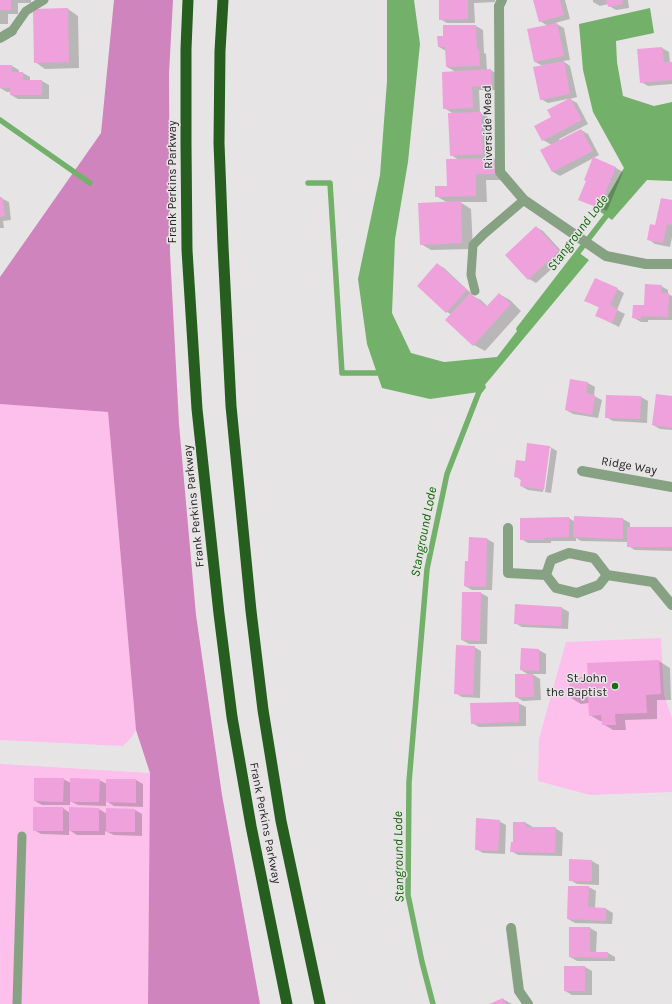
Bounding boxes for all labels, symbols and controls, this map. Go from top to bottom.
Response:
street label: Riverside Mead [480,85,496,169]
street label: Frank Perkins Parkway [166,120,180,244]
water label: Stanground Lode [544,192,612,274]
street label: Frank Perkins Parkway [180,444,208,568]
street label: Ridge Way [600,454,658,478]
water label: Stanground Lode [408,486,440,578]
place label: St John the Baptist [546,672,607,700]
marker: St John the Baptist [610,681,620,691]
street label: Frank Perkins Parkway [246,761,284,885]
water label: Stanground Lode [390,811,408,903]

